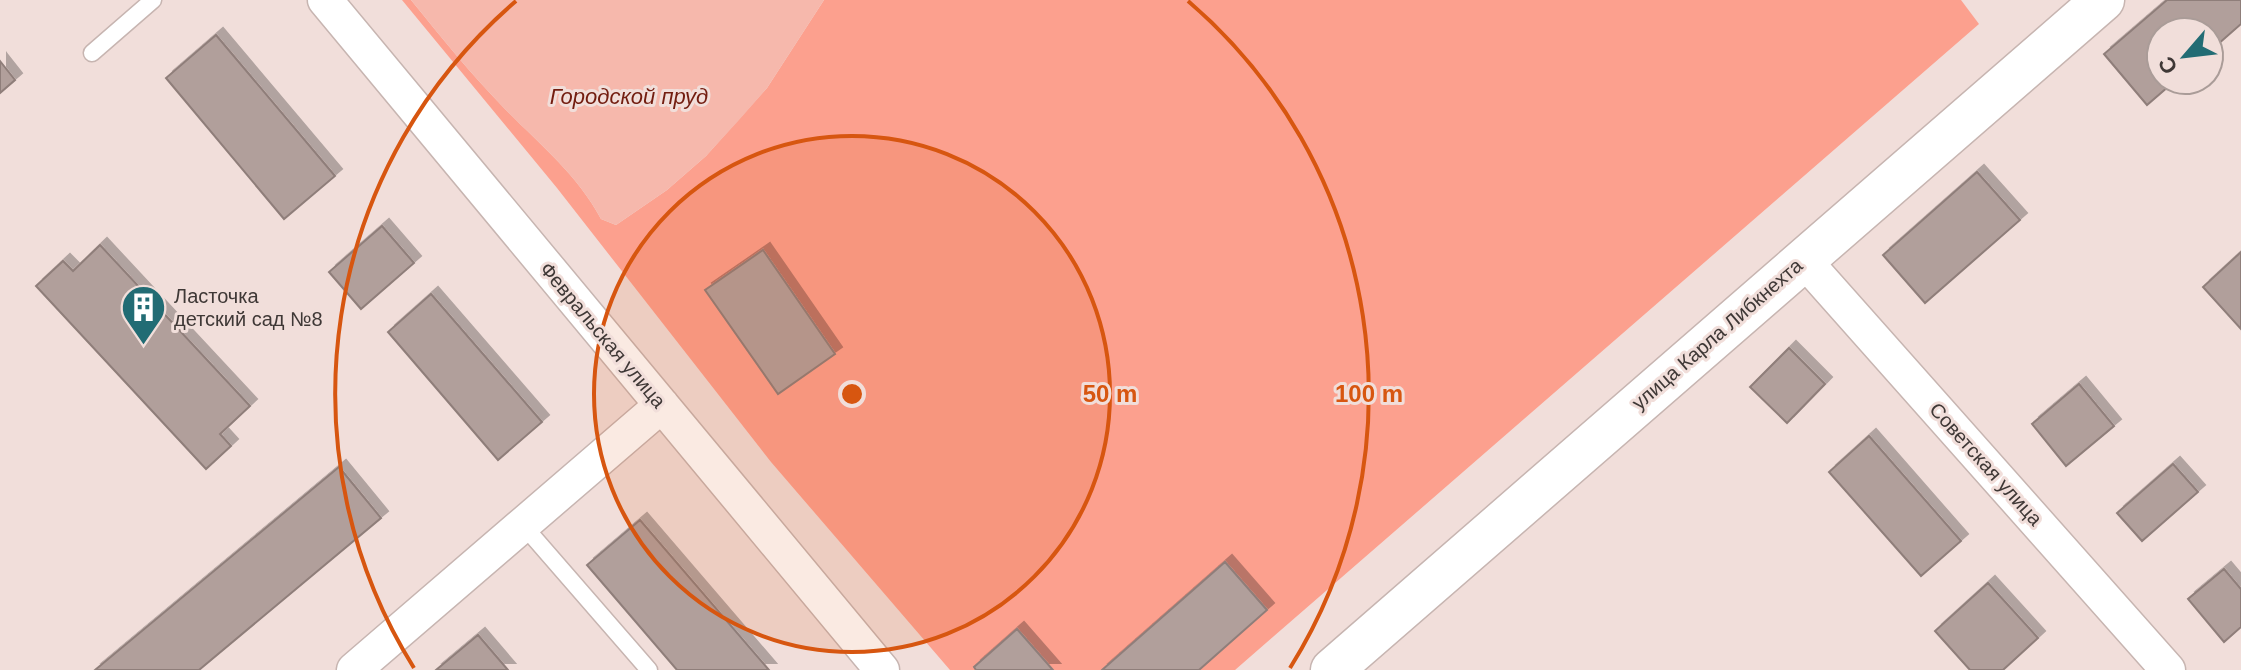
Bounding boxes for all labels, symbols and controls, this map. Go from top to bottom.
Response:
north arrow [2145,16,2225,96]
text: С [2153,52,2183,78]
water label: Городской пруд [550,84,708,109]
street label: улица Карла Либкнехта [1627,254,1807,414]
street label: Февральская улица [536,258,671,413]
building icon: Ласточка детский сад №8 [119,283,167,346]
place label: Ласточка детский сад №8 [174,285,323,330]
centre of rings [838,380,866,408]
text: 50 m [1083,380,1137,407]
text: 100 m [1335,380,1403,407]
street label: Советская улица [1925,398,2047,530]

